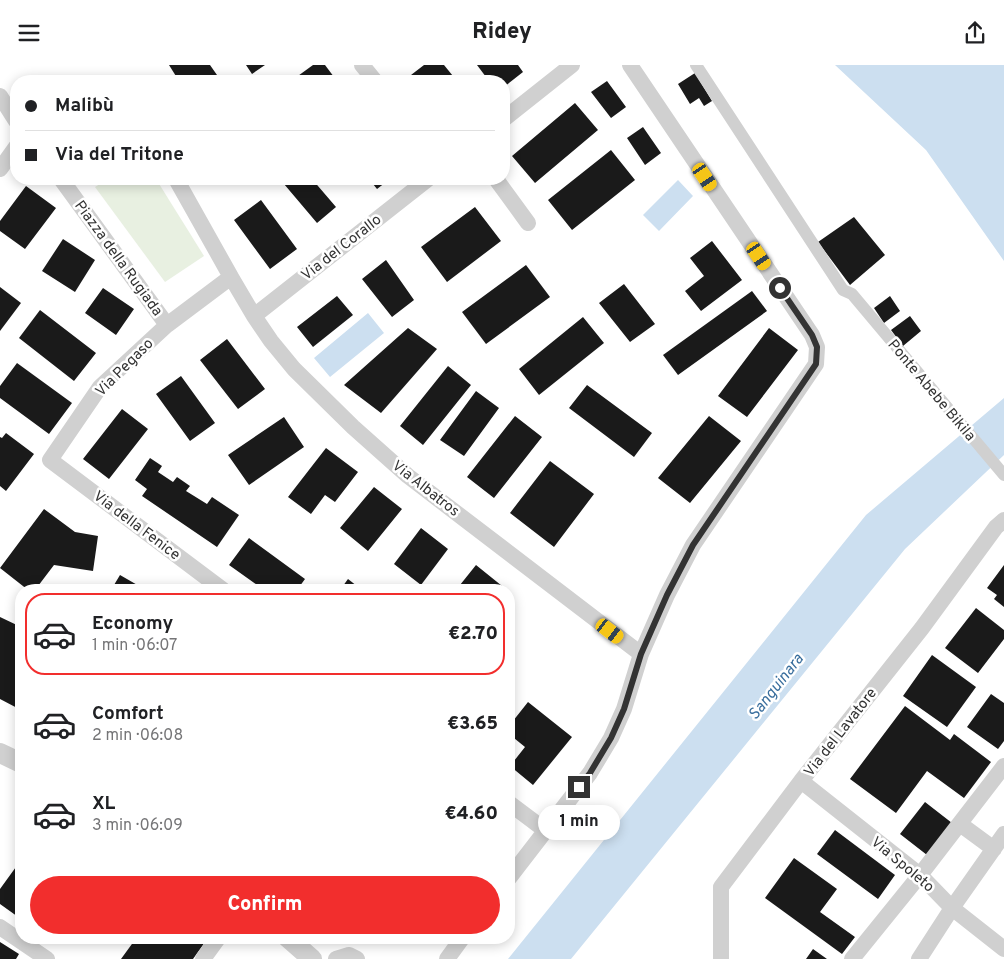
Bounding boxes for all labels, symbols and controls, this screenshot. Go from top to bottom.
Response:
icon: menu [15,19,43,47]
text: Ridey [472,19,532,46]
icon: share [961,19,989,47]
text: Malibù [55,94,114,118]
text: Via del Tritone [55,143,184,167]
car [690,160,719,194]
street label: Piazza della Rugiada [69,197,166,320]
street label: Via del Corallo [298,211,386,285]
car [744,239,773,273]
route start [769,277,791,299]
street label: Via Pegaso [92,335,158,401]
street label: Ponte Abebe Bikila [883,336,979,446]
street label: Via Albatros [387,457,463,521]
street label: Via della Fenice [89,487,183,565]
icon: car [32,612,77,657]
text: Economy [92,612,173,636]
car [593,616,626,646]
text: €2.70 [448,622,498,646]
text: 1 min · 06:07 [92,636,177,656]
water label: Sanguinara [744,650,809,724]
street label: Via del Lavatore [801,685,882,781]
icon: car [32,702,77,747]
text: Comfort [92,702,164,726]
text: €3.65 [447,712,498,736]
text: 2 min · 06:08 [92,726,183,746]
route end [568,776,590,798]
icon: car [32,792,77,837]
text: XL [92,792,115,816]
text: €4.60 [444,802,498,826]
callout: 1 min [538,805,620,839]
text: 1 min [559,812,599,832]
text: 3 min · 06:09 [92,816,183,836]
street label: Via Spoleto [867,833,938,897]
button: Confirm [30,876,500,934]

